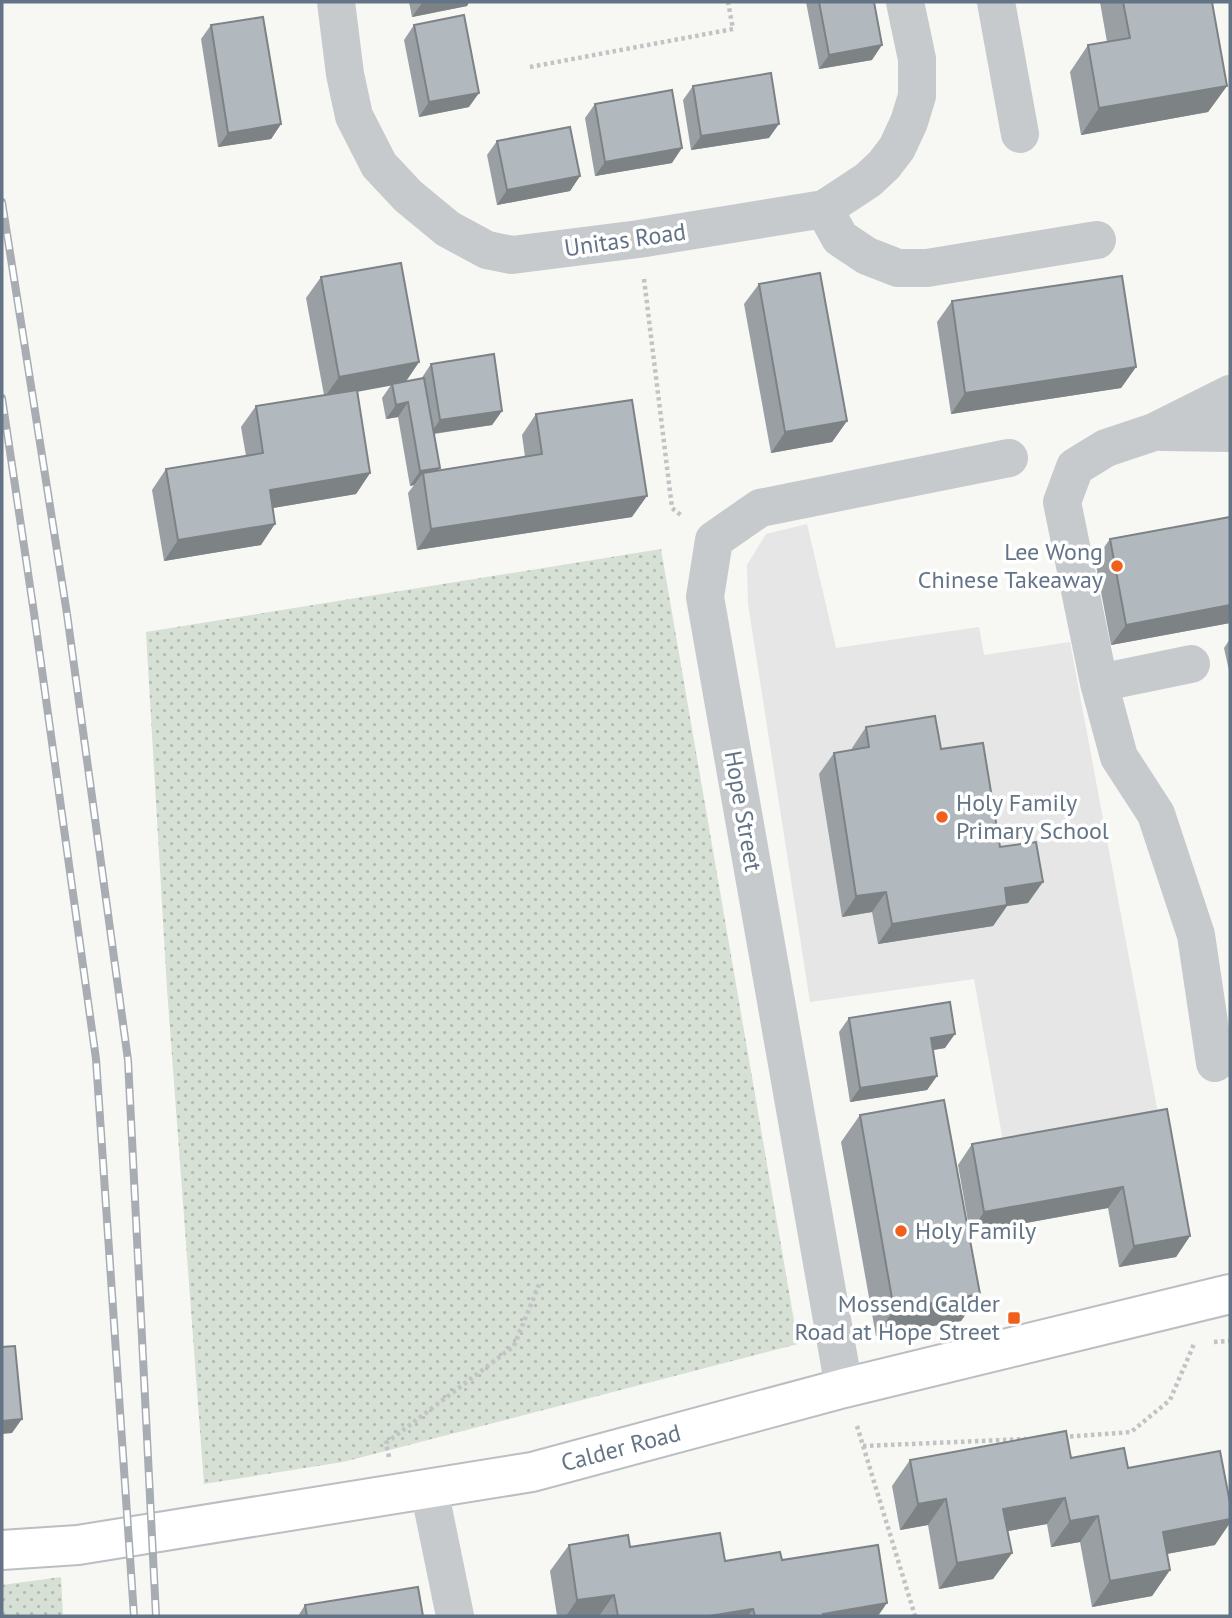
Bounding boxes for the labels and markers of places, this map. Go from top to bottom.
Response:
place label: Lee Wong Chinese Takeaway [918,536,1103,595]
marker: Lee Wong Chinese Takeaway [1109,558,1125,574]
place label: Holy Family Primary School [956,787,1109,846]
marker: Holy Family Primary School [934,809,950,825]
place label: Holy Family [915,1215,1036,1246]
marker: Holy Family [893,1223,909,1239]
place label: Mossend Calder Road at Hope Street [794,1288,1000,1347]
marker: Mossend Calder Road at Hope Street [1006,1310,1022,1326]

